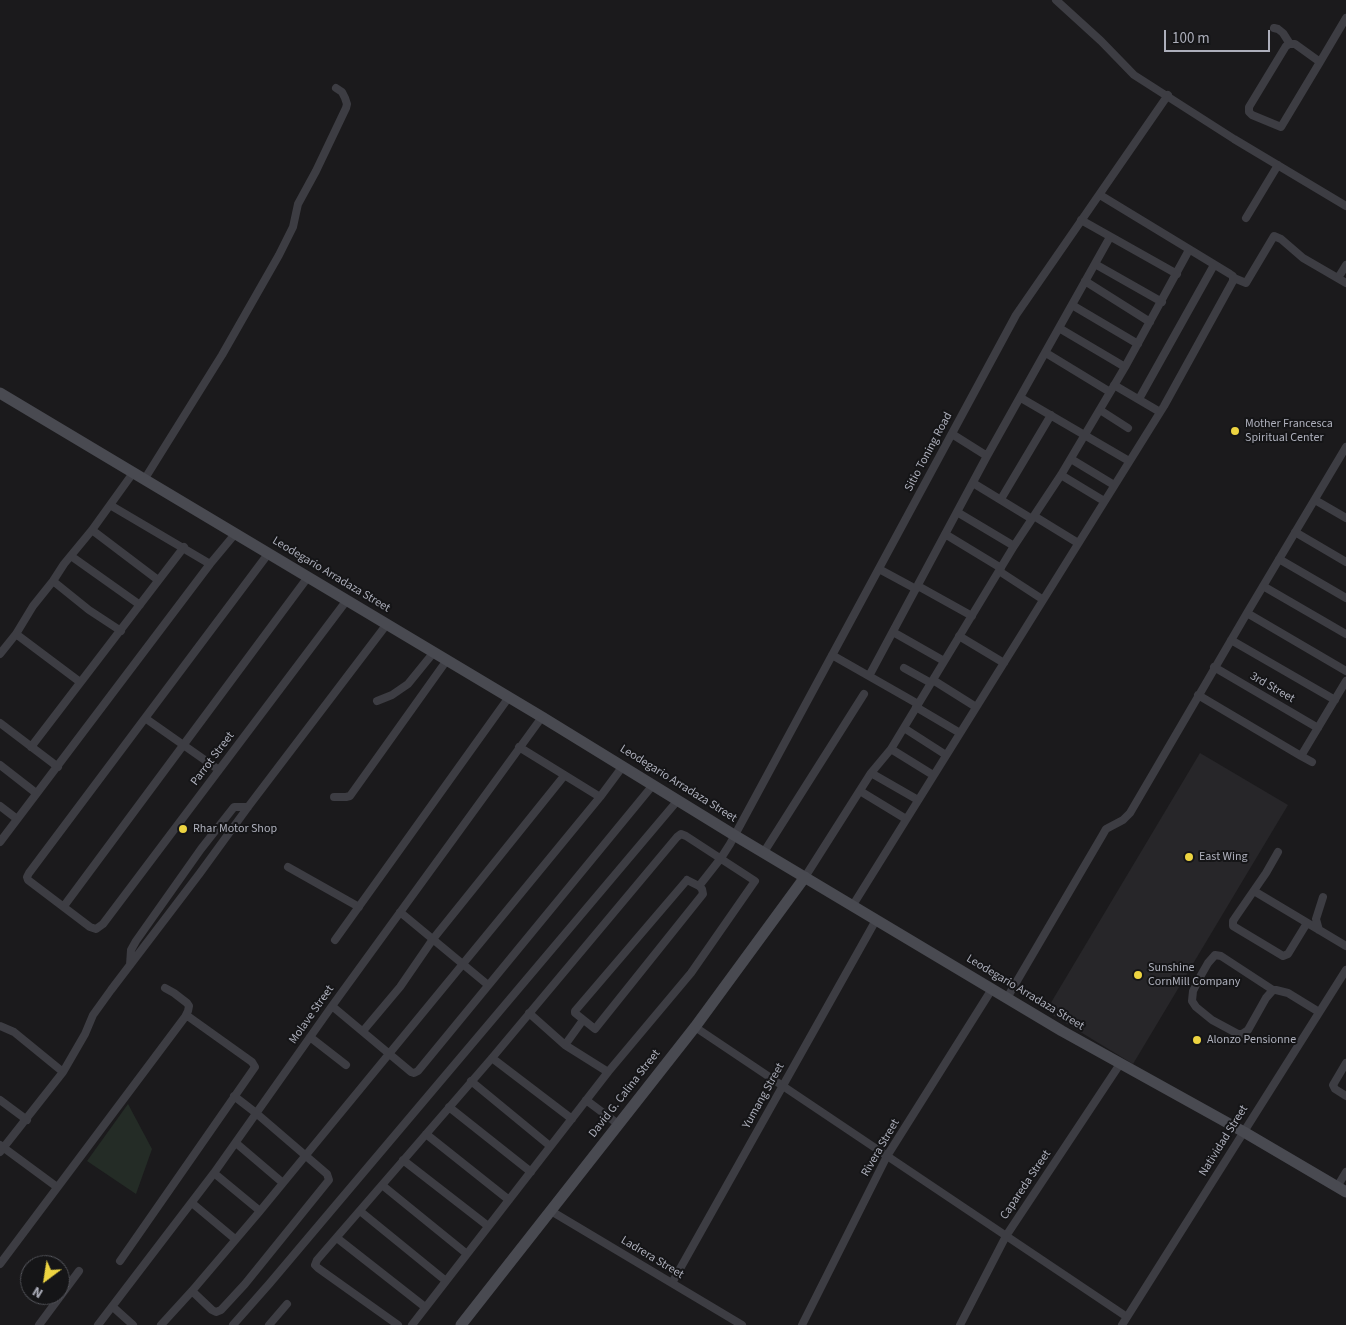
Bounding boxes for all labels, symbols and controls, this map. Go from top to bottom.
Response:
scale bar [1166,20,1272,52]
text: 100 m [1172,28,1210,49]
street label: Sitio Toning Road [902,410,956,494]
place label: Mother Francesca Spiritual Center [1245,417,1333,445]
marker: Mother Francesca Spiritual Center [1229,425,1241,437]
street label: Leodegario Arradaza Street [269,534,393,616]
street label: 3rd Street [1247,669,1297,707]
street label: Parrot Street [188,729,238,789]
street label: Leodegario Arradaza Street [617,742,739,826]
place label: Rhar Motor Shop [193,822,277,836]
marker: Rhar Motor Shop [177,823,189,835]
place label: East Wing [1199,850,1248,864]
marker: East Wing [1183,851,1195,863]
street label: Leodegario Arradaza Street [963,952,1087,1034]
place label: Sunshine CornMill Company [1148,961,1240,989]
marker: Sunshine CornMill Company [1132,969,1144,981]
street label: Molave Street [287,983,337,1047]
place label: Alonzo Pensionne [1207,1033,1296,1047]
marker: Alonzo Pensionne [1191,1034,1203,1046]
street label: David G. Calina Street [586,1047,664,1141]
street label: Yumang Street [740,1061,788,1131]
street label: Natividad Street [1196,1103,1252,1179]
street label: Rivera Street [859,1117,903,1179]
street label: Capareda Street [997,1148,1055,1222]
street label: Ladrera Street [618,1234,686,1282]
north arrow [20,1255,70,1305]
text: N [29,1281,47,1303]

